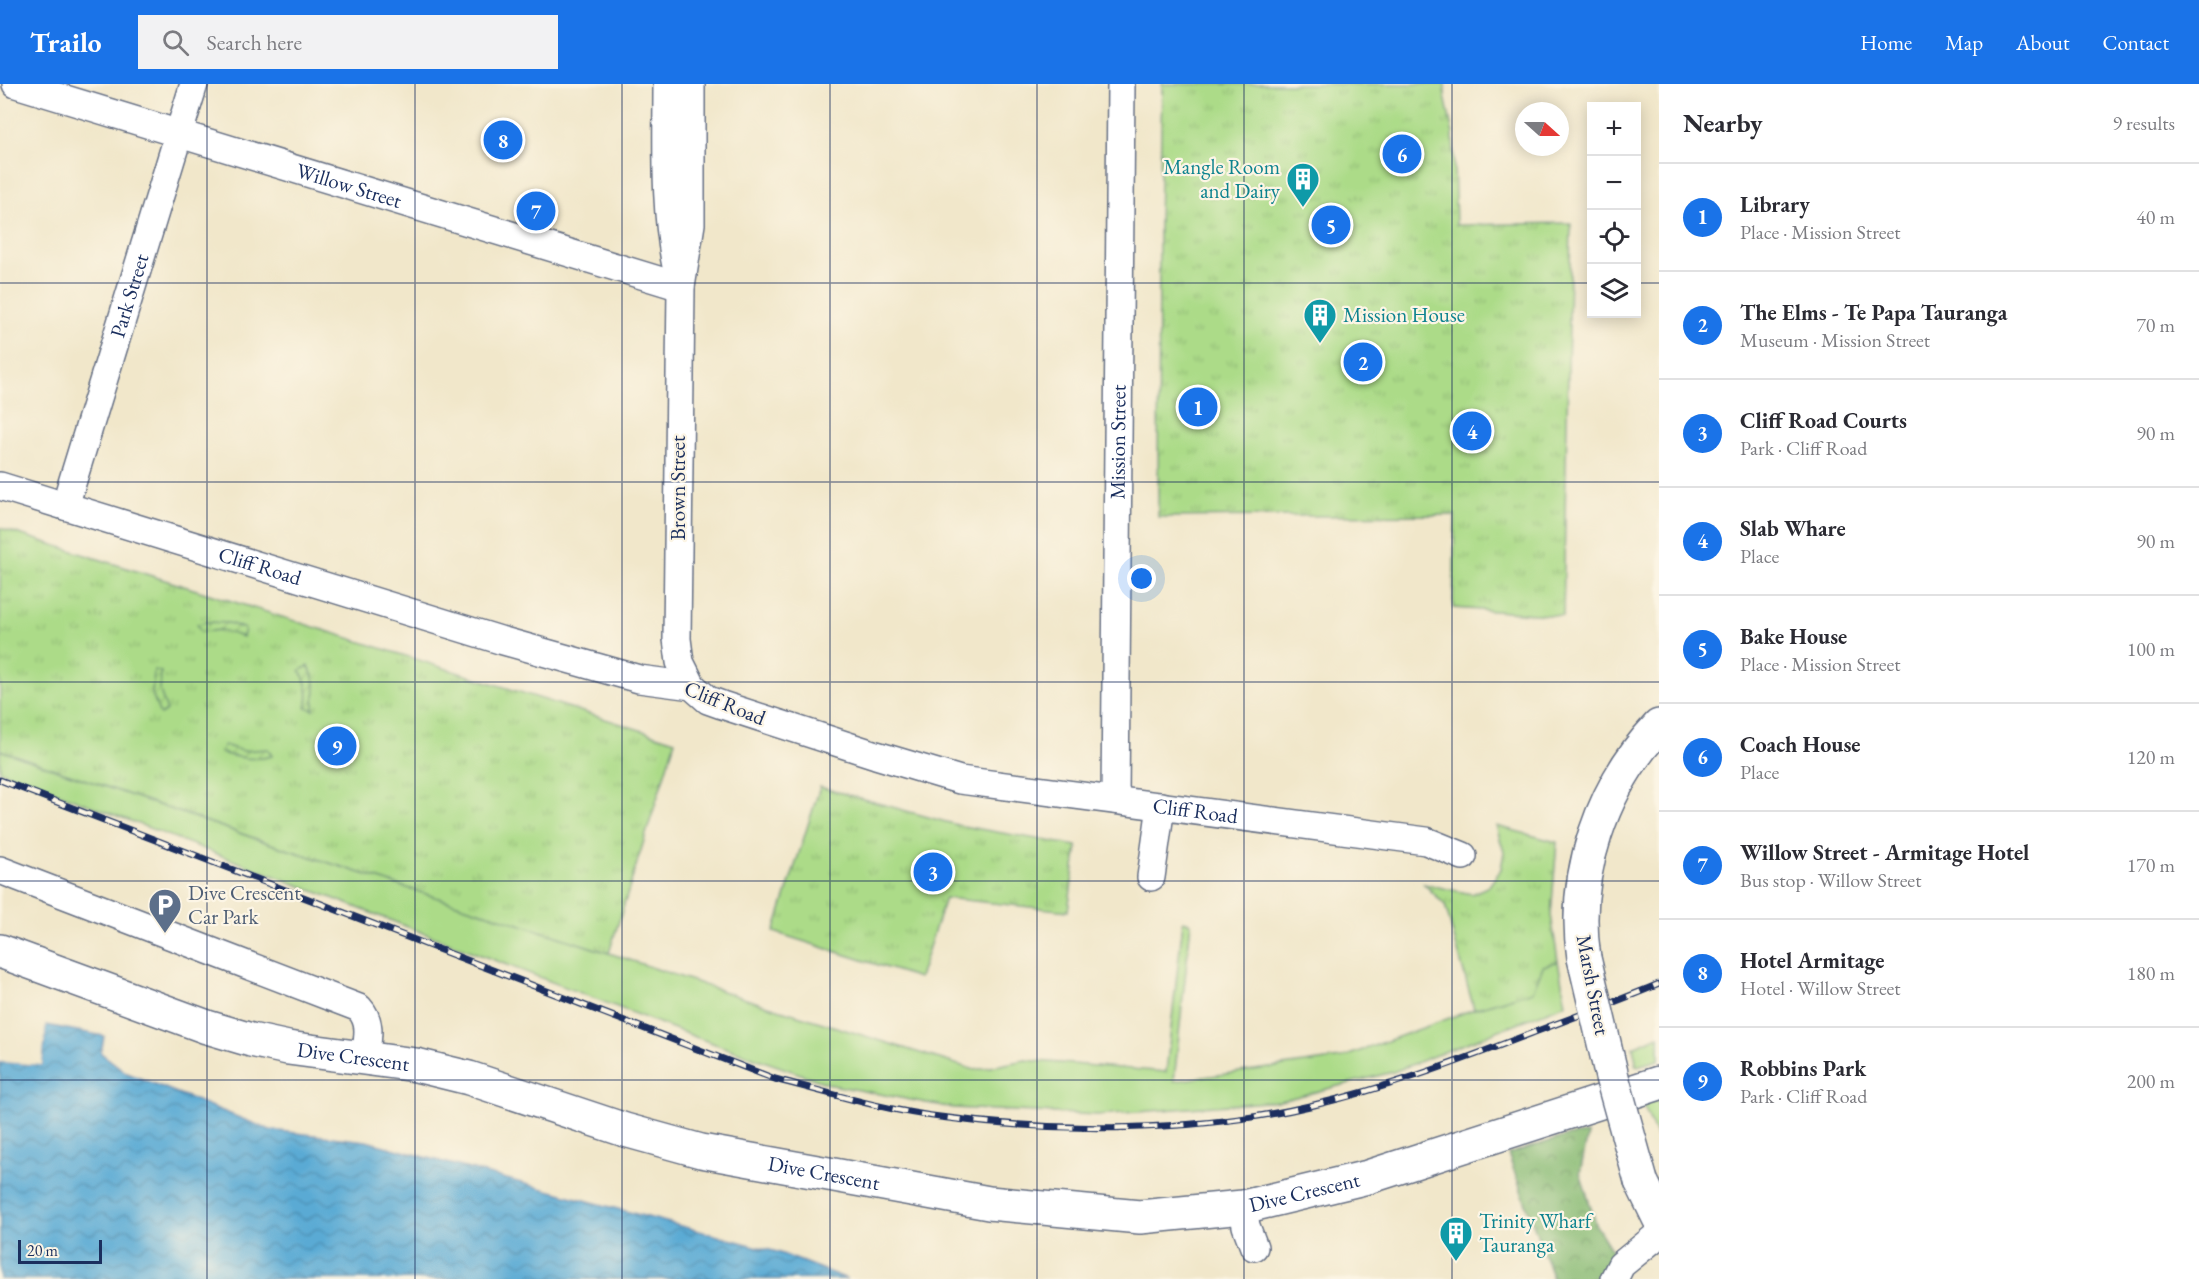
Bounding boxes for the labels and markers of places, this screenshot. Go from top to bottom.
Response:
pin: 8 [484,118,522,162]
pin: 6 [1382,132,1422,176]
place label: Mangle Room and Dairy [1163,153,1281,204]
building icon: Mangle Room and Dairy [1285,161,1321,208]
pin: 7 [516,188,556,234]
pin: 5 [1312,202,1350,248]
building icon: Mission House [1302,297,1338,344]
place label: Mission House [1343,301,1465,328]
pin: 2 [1344,340,1382,384]
pin: 1 [1178,384,1218,430]
pin: 4 [1452,408,1492,454]
pin: 9 [318,724,356,768]
pin: 3 [914,850,952,894]
place label: Dive Crescent Car Park [188,879,301,930]
parking icon: Dive Crescent Car Park [147,887,183,934]
place label: Trinity Wharf Tauranga [1479,1207,1594,1258]
building icon: Trinity Wharf Tauranga [1438,1215,1474,1262]

